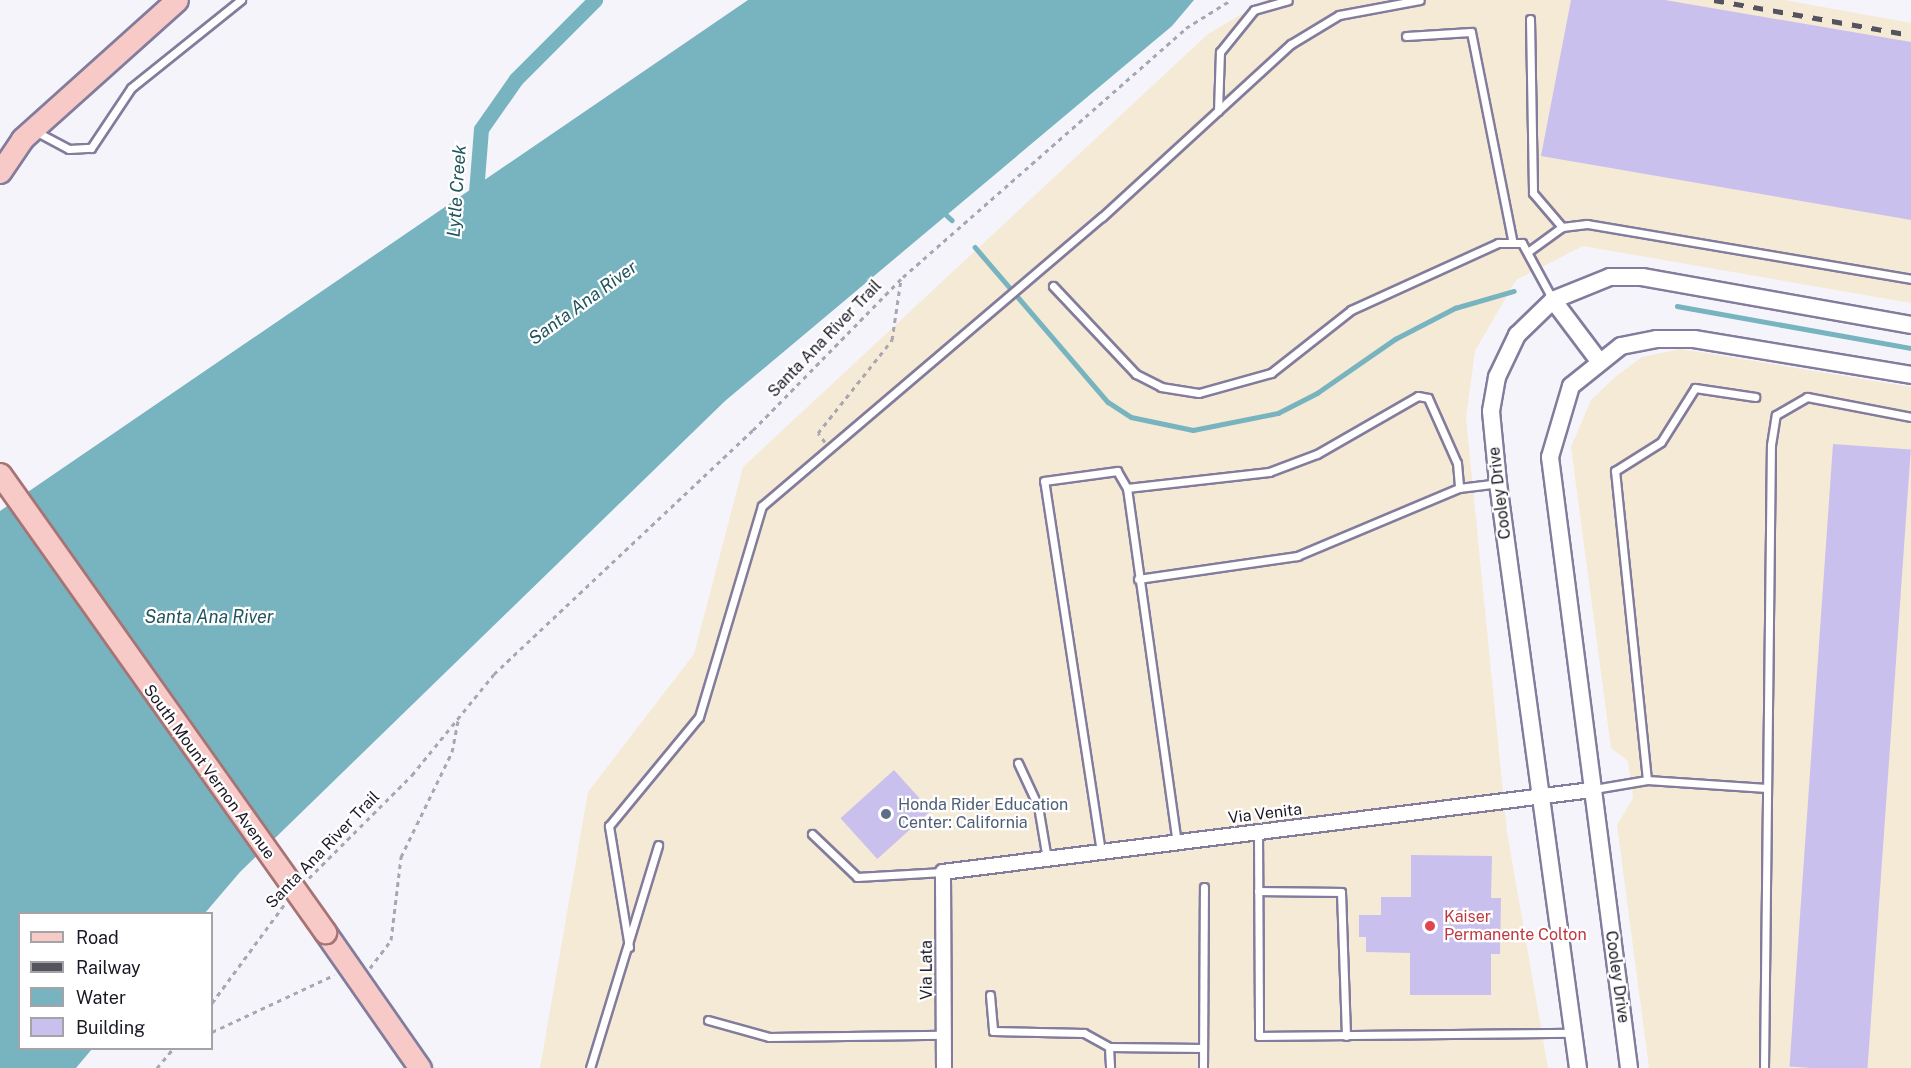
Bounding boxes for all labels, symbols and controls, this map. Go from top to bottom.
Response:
water label: Lytle Creek [443,144,471,238]
water label: Santa Ana River [524,256,642,350]
street label: Santa Ana River Trail [764,277,886,401]
street label: Cooley Drive [1485,446,1515,540]
water label: Santa Ana River [145,606,273,628]
street label: South Mount Vernon Avenue [139,681,279,863]
street label: Santa Ana River Trail [262,788,384,912]
place label: Honda Rider Education Center: California [898,795,1068,833]
street label: Via Venita [1227,800,1303,828]
marker: Honda Rider Education Center: California [879,807,893,821]
place label: Kaiser Permanente Colton [1444,907,1587,945]
legend [18,912,213,1050]
marker: Kaiser Permanente Colton [1421,917,1439,935]
text: Road [76,927,119,948]
street label: Cooley Drive [1601,930,1633,1024]
street label: Via Lata [917,940,937,1000]
text: Railway [76,957,141,978]
text: Water [76,987,126,1008]
text: Building [76,1017,145,1038]

